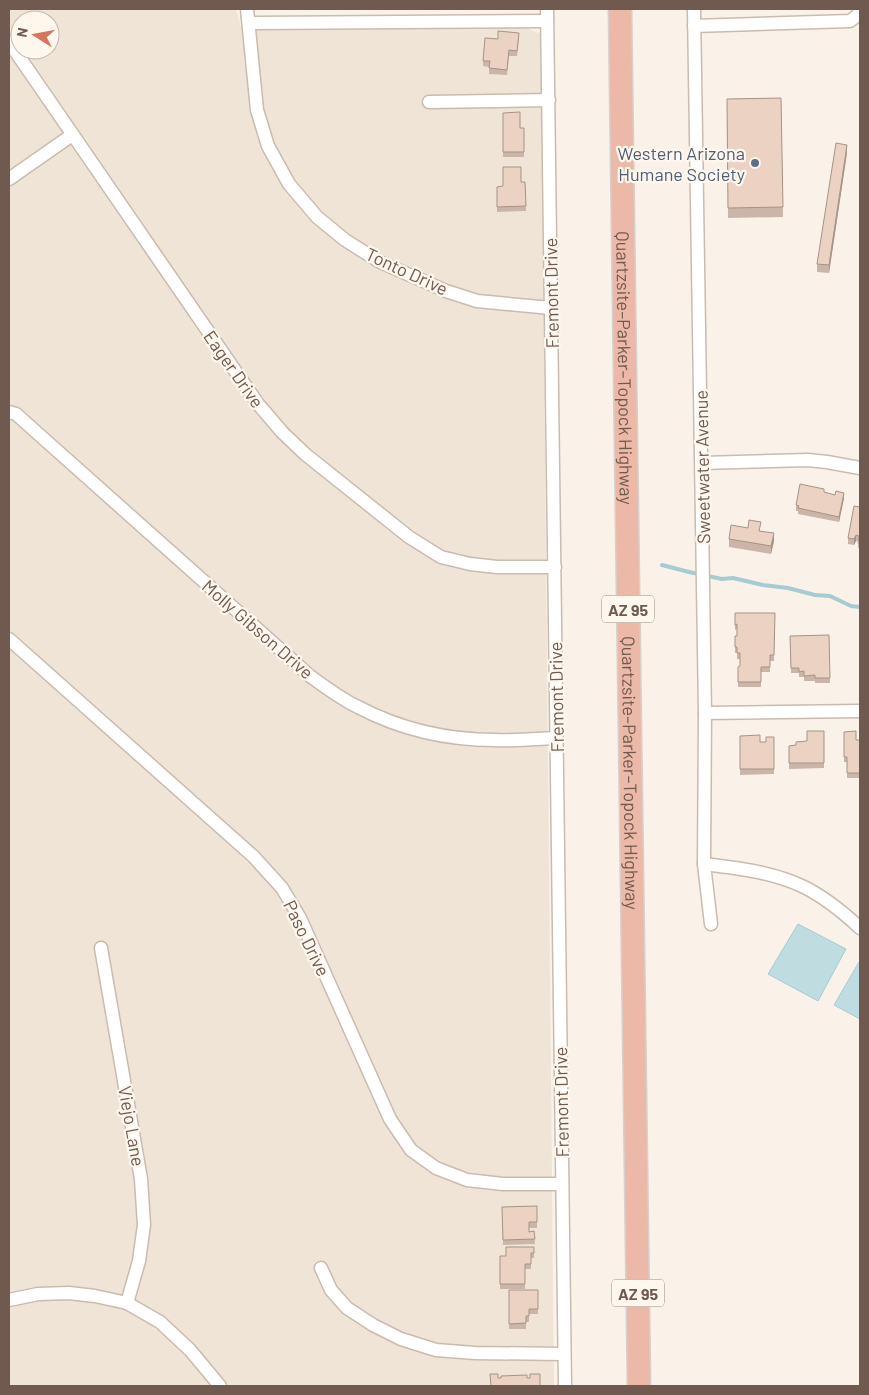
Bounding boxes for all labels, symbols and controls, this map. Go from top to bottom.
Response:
north arrow [10,10,60,60]
text: N [13,26,31,39]
place label: Western Arizona Humane Society [617,142,745,185]
marker: Western Arizona Humane Society [749,157,761,169]
street label: Quartzsite–Parker–Topock Highway [612,231,638,505]
street label: Fremont Drive [539,238,563,348]
street label: Tonto Drive [362,242,452,300]
street label: Eager Drive [199,326,269,412]
street label: Sweetwater Avenue [690,390,714,544]
street label: Molly Gibson Drive [198,575,318,683]
road number: AZ 95 [602,596,654,622]
street label: Quartzsite–Parker–Topock Highway [618,636,643,910]
street label: Fremont Drive [544,642,568,752]
street label: Paso Drive [279,896,335,980]
street label: Fremont Drive [549,1047,573,1157]
street label: Viejo Lane [114,1084,150,1168]
road number: AZ 95 [612,1280,664,1306]

